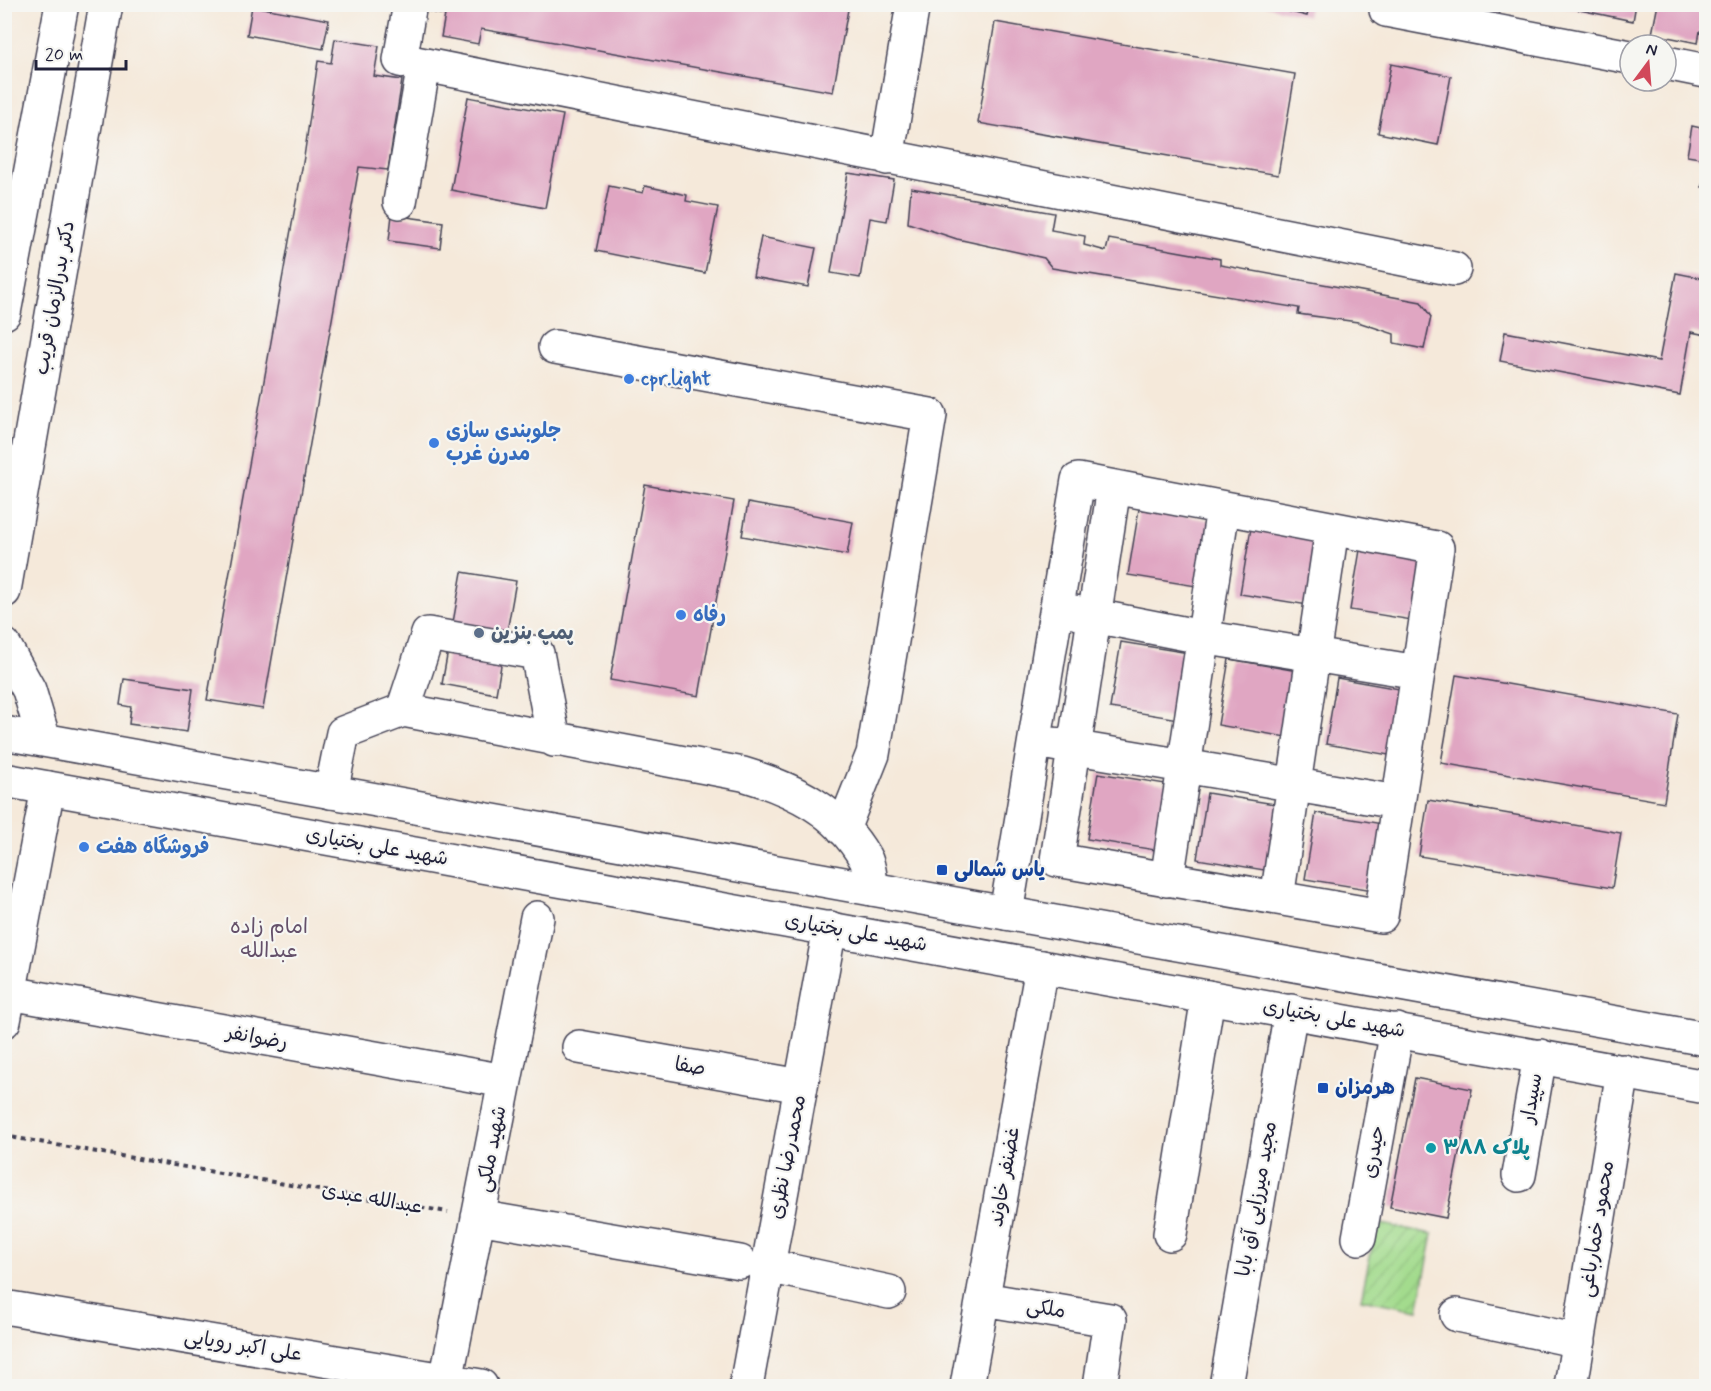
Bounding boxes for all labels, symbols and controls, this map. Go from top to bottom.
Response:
scale bar [36,33,126,71]
north arrow [1618,33,1678,93]
text: N [1644,38,1660,62]
text: 20 m [45,43,83,67]
street label: دکتر بدرالزمان قریب [28,219,82,377]
place label: cpr.light [641,366,712,393]
marker: cpr.light [622,372,636,386]
place label: جلوبندی سازی مدرن غرب [446,418,561,468]
marker: جلوبندی سازی مدرن غرب [427,436,441,450]
place label: رفاه [693,602,726,629]
marker: رفاه [674,608,688,622]
place label: پمپ بنزین [491,620,574,647]
marker: پمپ بنزین [472,626,486,640]
street label: شهید علی بختیاری [304,821,450,873]
place label: فروشگاه هفت [96,834,209,861]
marker: فروشگاه هفت [77,840,91,854]
place label: یاس شمالی [954,857,1045,884]
marker: یاس شمالی [935,863,949,877]
street label: شهید علی بختیاری [783,907,929,959]
district label: امام زاده عبدالله [230,913,308,965]
street label: شهید علی بختیاری [1261,993,1407,1045]
street label: رضوانفر [222,1019,290,1057]
street label: صفا [672,1051,708,1083]
street label: سپیدار [1514,1071,1550,1127]
place label: هرمزان [1335,1075,1395,1102]
marker: هرمزان [1316,1081,1330,1095]
street label: محمدرضا نظری [763,1093,813,1221]
street label: شهید ملکی [470,1103,514,1195]
street label: مجید میرزایی آق بابا [1230,1119,1284,1279]
street label: حیدری [1356,1123,1392,1181]
street label: غضنفر خاوند [983,1125,1027,1229]
place label: پلاک ۳۸۸ [1443,1135,1530,1162]
marker: پلاک ۳۸۸ [1424,1141,1438,1155]
street label: محمود خمارباغی [1573,1159,1621,1299]
street label: عبدالله عبدی [319,1177,425,1221]
street label: ملکی [1025,1293,1067,1325]
street label: علی اکبر رویایی [182,1323,304,1369]

